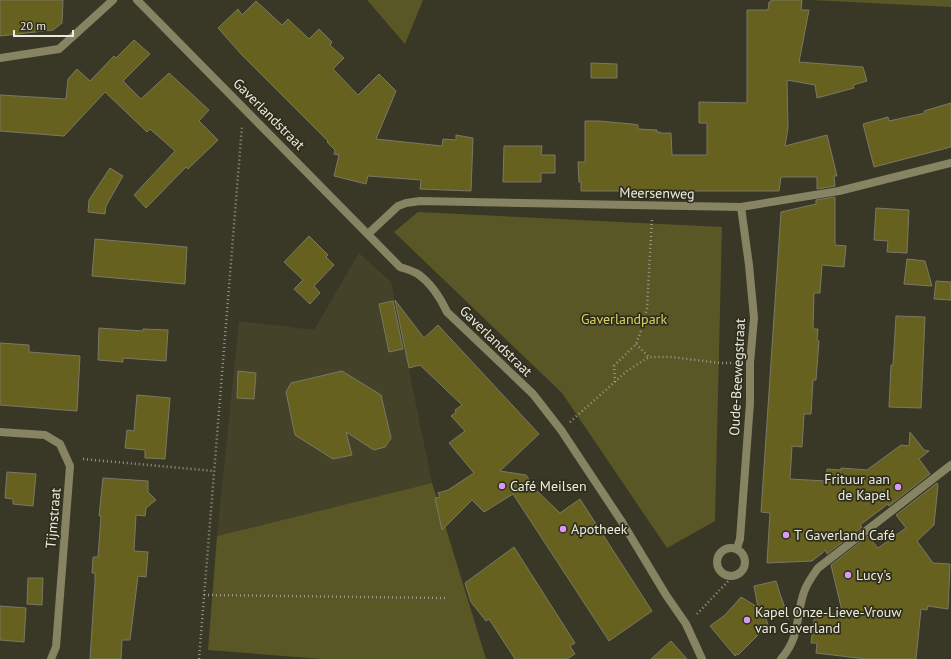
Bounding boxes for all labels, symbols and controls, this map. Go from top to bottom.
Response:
scale bar [14,12,73,38]
text: 20 m [20,18,46,33]
street label: Gaverlandstraat [229,74,309,154]
street label: Meersenweg [619,183,695,203]
street label: Gaverlandstraat [456,302,536,380]
park label: Gaverlandpark [581,310,667,328]
street label: Oude-Beewegstraat [725,318,749,436]
place label: Frituur aan de Kapel [824,470,890,504]
place label: Café Meilsen [510,477,587,495]
marker: Café Meilsen [497,481,507,491]
marker: Frituur aan de Kapel [893,482,903,492]
street label: Tijmstraat [41,487,65,549]
place label: Apotheek [571,520,628,538]
marker: Apotheek [558,524,568,534]
place label: T Gaverland Café [794,526,895,544]
marker: T Gaverland Café [781,530,791,540]
place label: Lucy's [856,566,891,584]
marker: Lucy's [843,570,853,580]
place label: Kapel Onze-Lieve-Vrouw van Gaverland [755,603,902,637]
marker: Kapel Onze-Lieve-Vrouw van Gaverland [742,615,752,625]

